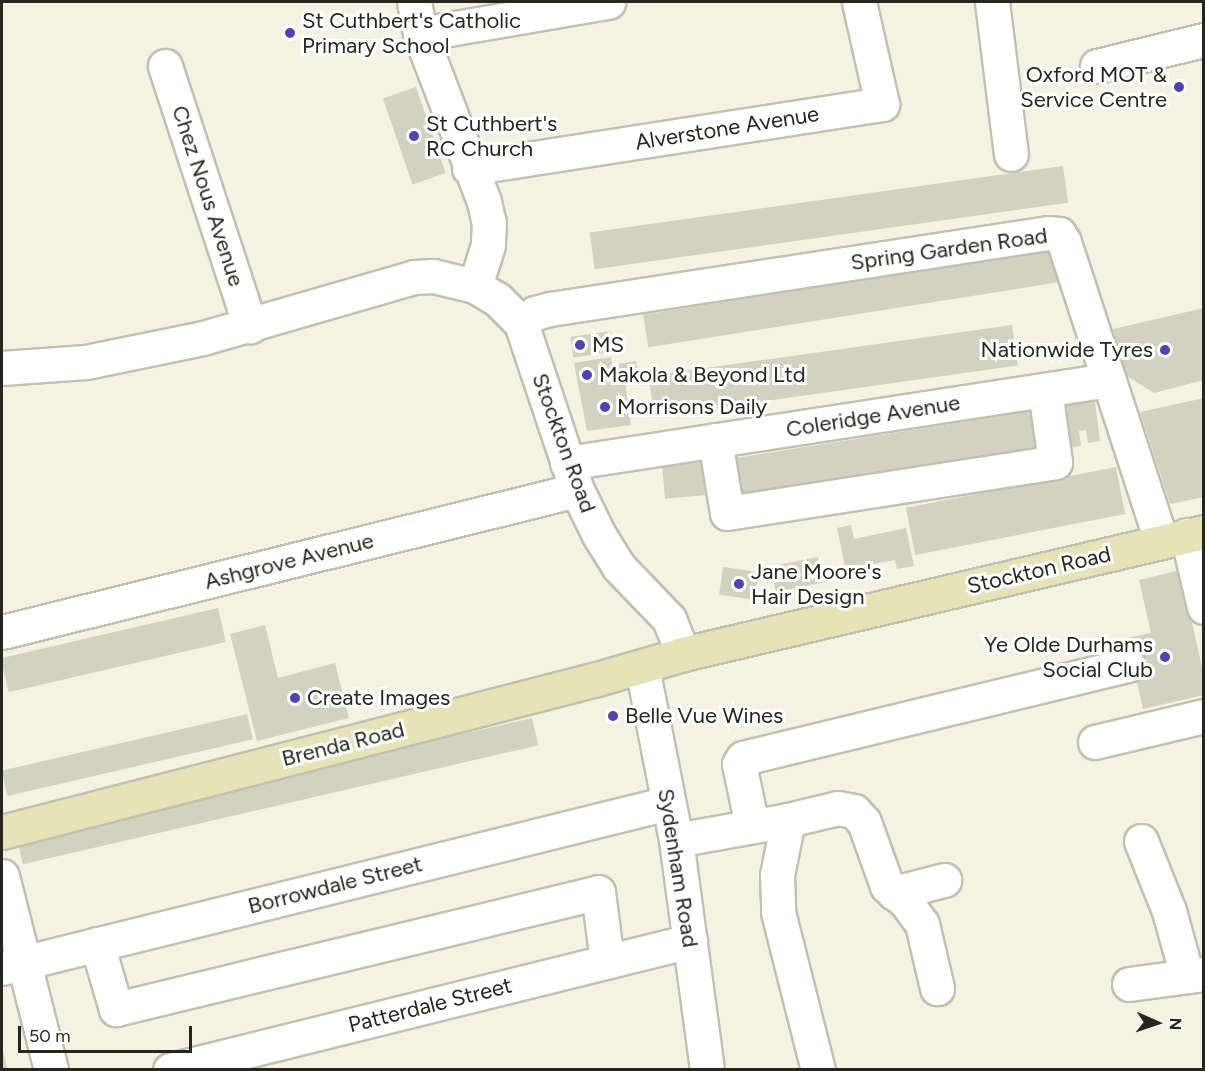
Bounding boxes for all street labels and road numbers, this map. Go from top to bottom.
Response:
street label: Alverstone Avenue [633,100,821,156]
street label: Chez Nous Avenue [166,102,250,290]
street label: Spring Garden Road [849,222,1049,276]
street label: Stockton Road [527,370,601,516]
street label: Coleridge Avenue [784,389,962,443]
street label: Ashgrove Avenue [202,527,376,595]
street label: Stockton Road [965,541,1113,599]
street label: Brenda Road [279,716,407,772]
street label: Sydenham Road [652,787,704,949]
street label: Borrowdale Street [245,851,425,919]
street label: Patterdale Street [345,972,515,1038]

